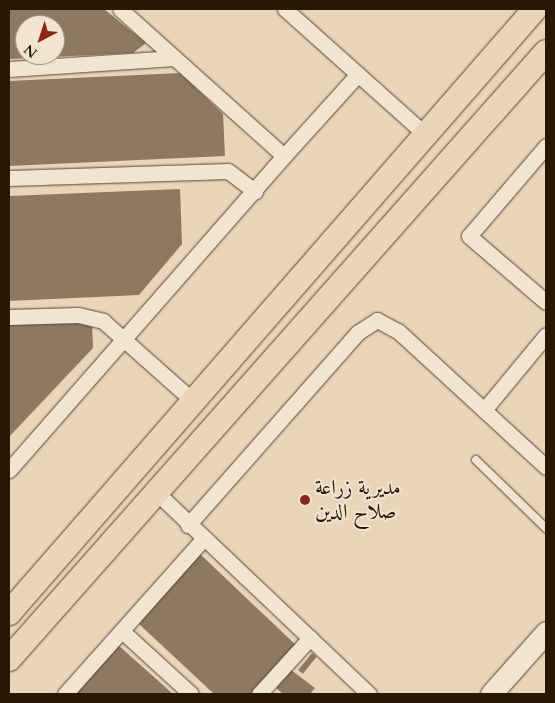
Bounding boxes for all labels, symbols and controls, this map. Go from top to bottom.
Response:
north arrow [15,15,65,65]
text: N [20,40,41,62]
place label: مديرية زراعة صلاح الدين [315,475,401,525]
marker: مديرية زراعة صلاح الدين [299,494,311,506]

